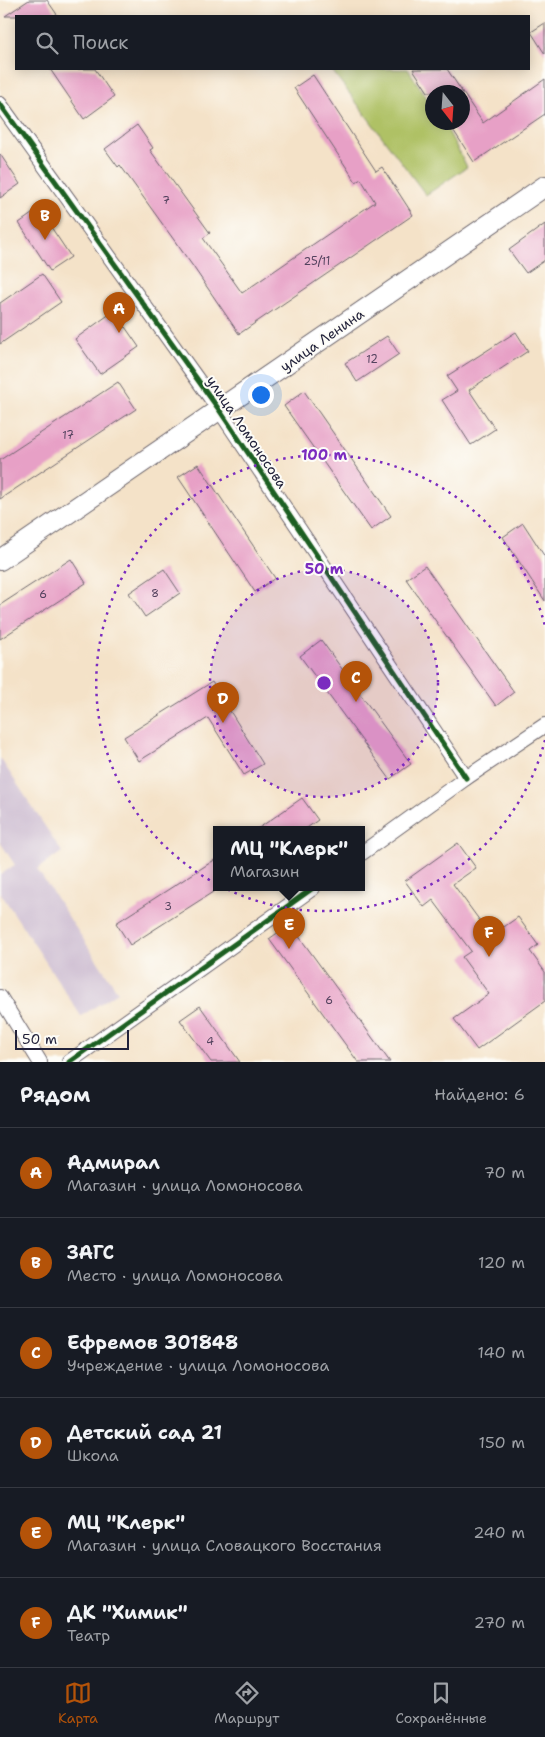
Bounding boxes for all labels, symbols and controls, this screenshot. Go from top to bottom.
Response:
search box [15,15,530,70]
icon: search [33,29,61,57]
text: Поиск [73,30,128,55]
north arrow [425,85,470,130]
house number: 7 [162,193,170,208]
pin: B [29,199,61,240]
house number: 25/11 [304,254,330,269]
pin: A [103,292,135,333]
street label: улица Ленина [277,304,368,376]
house number: 12 [366,352,378,367]
street label: улица Ломоносова [203,372,292,492]
your location [248,382,274,408]
house number: 17 [62,428,74,443]
text: 100 m [301,445,347,465]
text: 50 m [305,559,344,579]
house number: 8 [151,586,159,601]
house number: 6 [39,587,47,602]
pin: C [340,661,372,702]
centre of rings [315,674,333,692]
pin: D [207,682,239,723]
popup [213,826,365,891]
text: МЦ "Клерк" [230,836,348,861]
text: Магазин [230,861,299,882]
house number: 3 [164,899,172,914]
pin: E [273,908,305,949]
pin: F [473,916,505,957]
house number: 6 [325,993,333,1008]
scale bar [15,1027,129,1050]
text: 50 m [22,1030,57,1048]
house number: 4 [206,1034,214,1049]
text: Рядом [20,1081,90,1109]
text: Найдено: 6 [434,1084,525,1105]
text: Адмирал [67,1150,160,1175]
text: A [30,1162,42,1183]
text: 70 m [484,1162,525,1183]
text: Магазин · улица Ломоносова [67,1175,303,1196]
text: ЗАГС [67,1240,114,1265]
text: B [31,1252,41,1273]
text: 120 m [478,1252,525,1273]
text: Место · улица Ломоносова [67,1265,283,1286]
text: Ефремов 301848 [67,1330,238,1355]
text: C [31,1342,41,1363]
text: 140 m [478,1342,525,1363]
text: Учреждение · улица Ломоносова [67,1355,329,1376]
text: Детский сад 21 [67,1420,222,1445]
text: D [30,1432,42,1453]
text: 150 m [478,1432,525,1453]
text: Школа [67,1445,119,1466]
text: МЦ "Клерк" [67,1510,185,1535]
text: E [31,1522,41,1543]
text: 240 m [473,1522,525,1543]
text: Магазин · улица Словацкого Восстания [67,1535,382,1556]
text: ДК "Химик" [67,1600,188,1625]
text: F [31,1612,41,1633]
text: 270 m [474,1612,525,1633]
text: Театр [67,1625,110,1646]
tab: Карта [58,1679,98,1727]
tab: Маршрут [214,1679,279,1727]
tab: Сохранённые [396,1679,487,1727]

